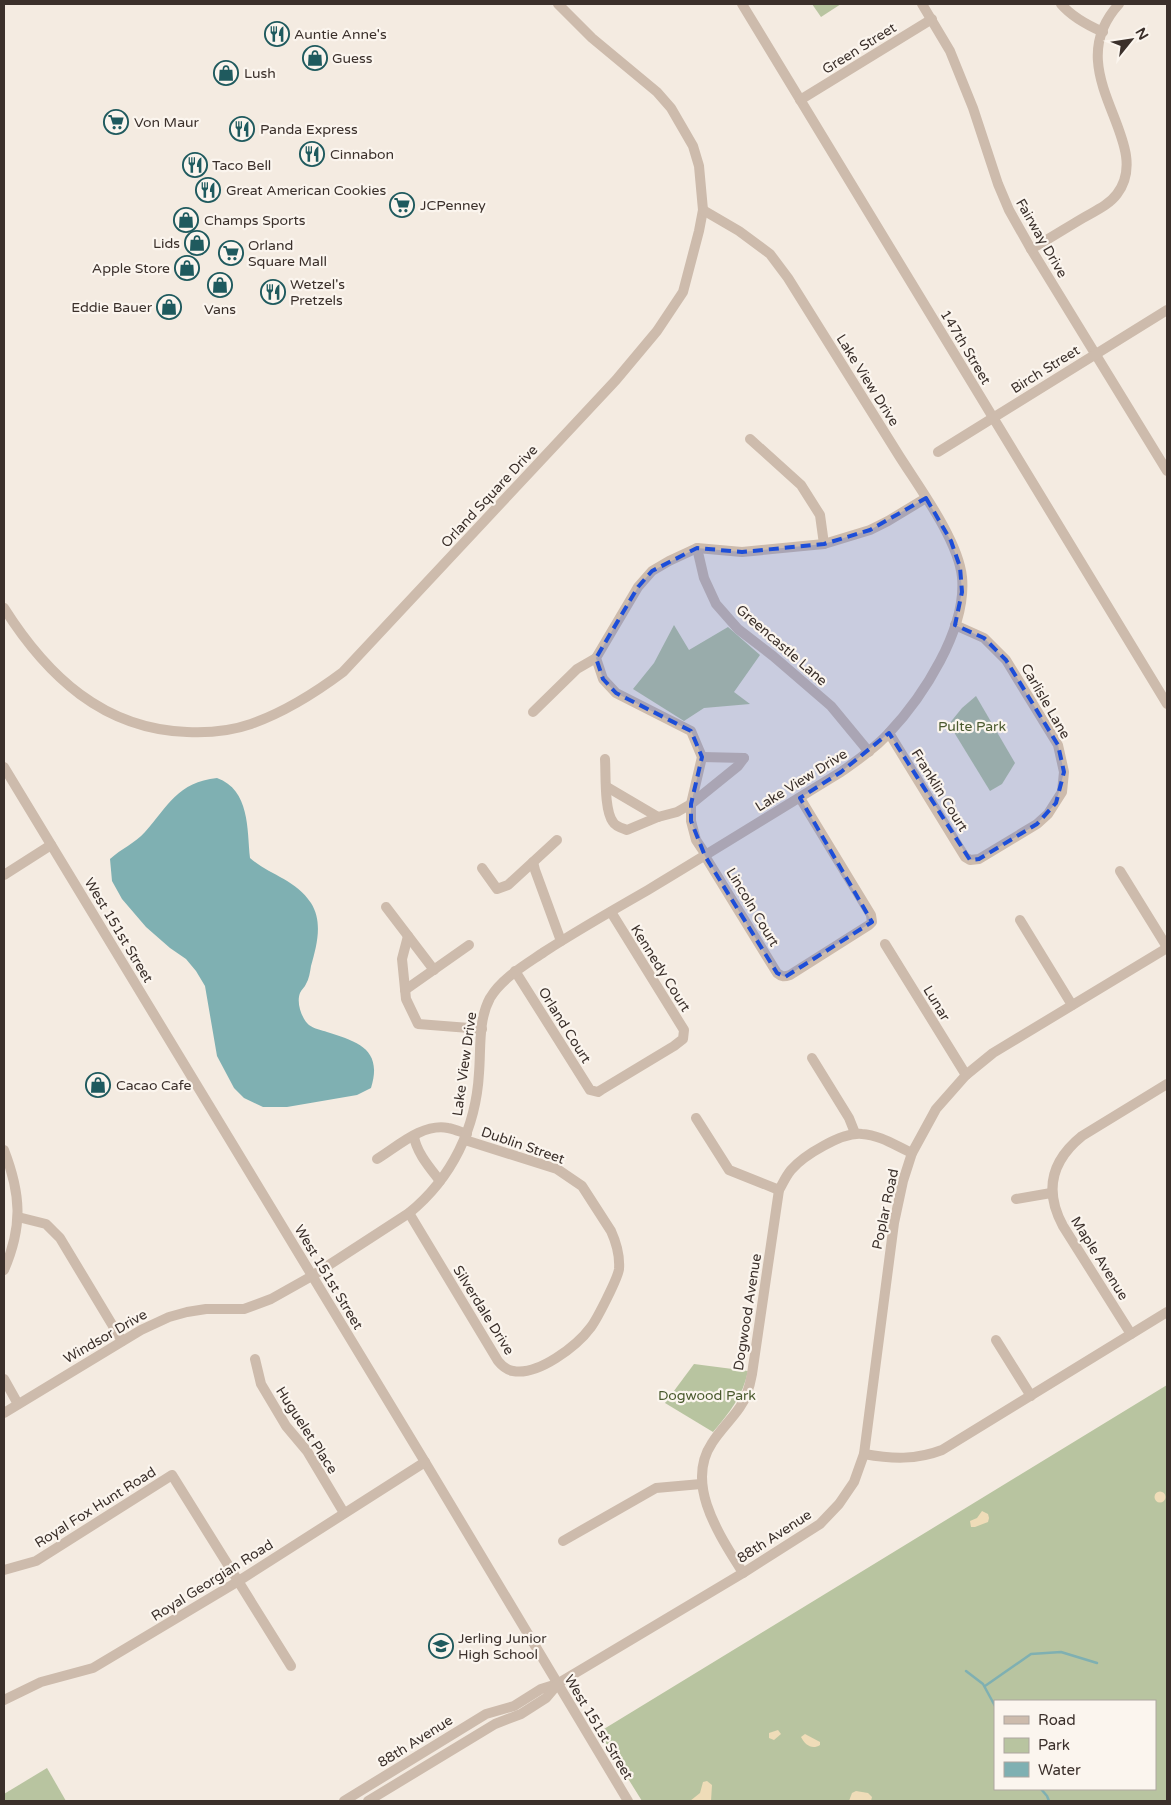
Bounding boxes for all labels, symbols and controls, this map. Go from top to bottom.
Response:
north arrow [1106,15,1156,65]
street label: Green Street [819,19,900,78]
restaurant icon: Auntie Anne's [264,21,290,47]
text: N [1132,25,1152,43]
place label: Auntie Anne's [294,26,387,43]
shop icon: Guess [302,45,328,71]
place label: Guess [332,50,373,67]
shop icon: Lush [213,60,239,86]
place label: Lush [244,65,276,82]
supermarket icon: Von Maur [103,109,129,135]
place label: Von Maur [134,114,199,131]
restaurant icon: Panda Express [229,116,255,142]
place label: Panda Express [260,121,358,138]
restaurant icon: Cinnabon [299,141,325,167]
place label: Cinnabon [330,146,394,163]
restaurant icon: Taco Bell [182,152,208,178]
place label: Taco Bell [212,157,271,174]
restaurant icon: Great American Cookies [195,177,221,203]
place label: Great American Cookies [226,182,386,199]
supermarket icon: JCPenney [389,192,415,218]
street label: Fairway Drive [1012,196,1071,281]
place label: JCPenney [420,197,486,214]
shop icon: Champs Sports [173,207,199,233]
place label: Champs Sports [204,212,306,229]
shop icon: Lids [184,230,210,256]
place label: Lids [153,235,180,252]
place label: Orland Square Mall [248,237,327,270]
supermarket icon: Orland Square Mall [218,240,244,266]
shop icon: Apple Store [174,255,200,281]
place label: Apple Store [92,260,170,277]
shop icon: Vans [207,272,233,298]
place label: Wetzel's Pretzels [290,276,345,309]
restaurant icon: Wetzel's Pretzels [260,279,286,305]
shop icon: Eddie Bauer [156,294,182,320]
place label: Eddie Bauer [71,299,153,316]
place label: Vans [204,301,236,318]
street label: 147th Street [937,307,995,388]
street label: Lake View Drive [833,331,903,429]
street label: Birch Street [1008,341,1083,397]
street label: Orland Square Drive [437,441,541,551]
street label: Greencastle Lane [733,601,831,690]
street label: Carlisle Lane [1017,661,1074,742]
park label: Pulte Park [938,718,1006,735]
street label: Lake View Drive [752,745,850,815]
street label: Franklin Court [907,746,972,835]
street label: Lincoln Court [722,865,783,950]
street label: West 151st Street [81,875,157,986]
street label: Kennedy Court [627,922,694,1016]
street label: Lunar [919,982,954,1025]
street label: Orland Court [535,984,595,1067]
street label: Lake View Drive [449,1011,480,1117]
shop icon: Cacao Cafe [85,1072,111,1098]
place label: Cacao Cafe [116,1077,191,1094]
street label: Dublin Street [479,1123,567,1168]
street label: Poplar Road [869,1167,902,1251]
street label: Maple Avenue [1067,1213,1132,1303]
street label: West 151st Street [291,1222,367,1333]
street label: Dogwood Avenue [730,1252,765,1372]
street label: Silverdale Drive [449,1262,518,1358]
street label: Windsor Drive [60,1306,150,1367]
street label: Huguelet Place [272,1383,341,1477]
park label: Dogwood Park [658,1387,756,1404]
street label: Royal Fox Hunt Road [32,1463,159,1552]
street label: 88th Avenue [734,1506,815,1567]
street label: Royal Georgian Road [148,1536,276,1625]
place label: Jerling Junior High School [458,1630,547,1663]
school or university icon: Jerling Junior High School [428,1633,454,1659]
street label: West 151st Street [561,1672,637,1783]
legend [994,1700,1156,1790]
text: Road [1038,1711,1076,1729]
street label: 88th Avenue [375,1712,456,1771]
text: Park [1038,1736,1070,1754]
text: Water [1038,1761,1081,1779]

